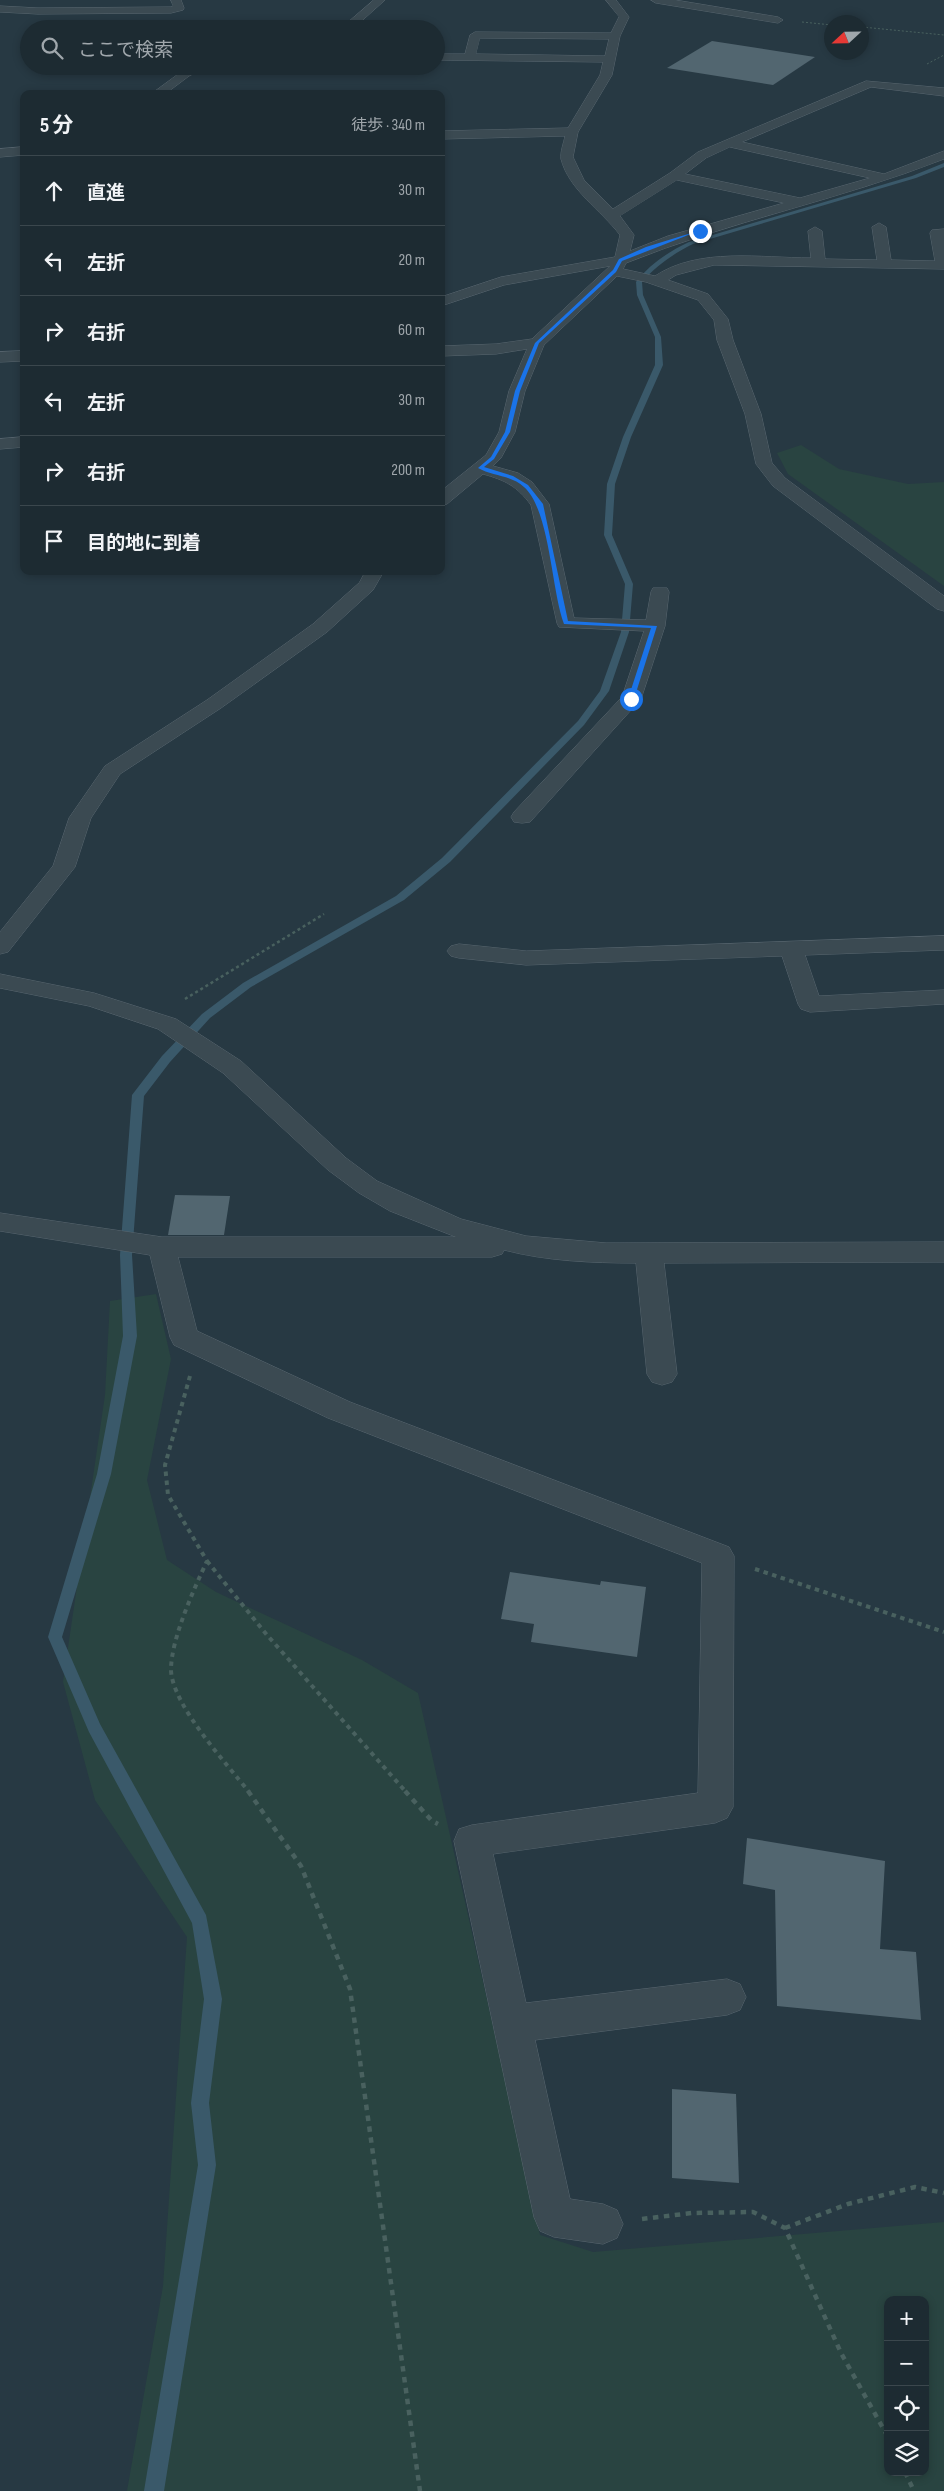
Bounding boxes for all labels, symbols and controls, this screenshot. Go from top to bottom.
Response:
north arrow [824,15,869,60]
search box [20,20,445,75]
icon: search [38,34,66,62]
text: ここで検索 [78,39,173,62]
text: 5 分 [40,113,74,138]
text: 徒歩 · 340 m [351,116,425,135]
icon: ahead [40,177,68,205]
text: 30 m [398,181,425,200]
text: 直進 [87,182,125,205]
route end [689,220,712,243]
icon: left [40,247,68,275]
text: 20 m [398,251,425,270]
text: 左折 [87,252,125,275]
icon: right [40,317,68,345]
text: 60 m [398,321,425,340]
text: 右折 [87,322,125,345]
icon: left [40,387,68,415]
text: 30 m [398,391,425,410]
text: 左折 [87,392,125,415]
icon: right [40,457,68,485]
text: 200 m [391,461,425,480]
text: 右折 [87,462,125,485]
icon: arrive [40,527,68,555]
text: 目的地に到着 [87,532,201,555]
route start [620,688,643,711]
map controls [884,2296,929,2476]
button: + [884,2296,929,2341]
button: − [884,2341,929,2386]
button: locate [884,2386,929,2431]
button: layers [884,2431,929,2476]

